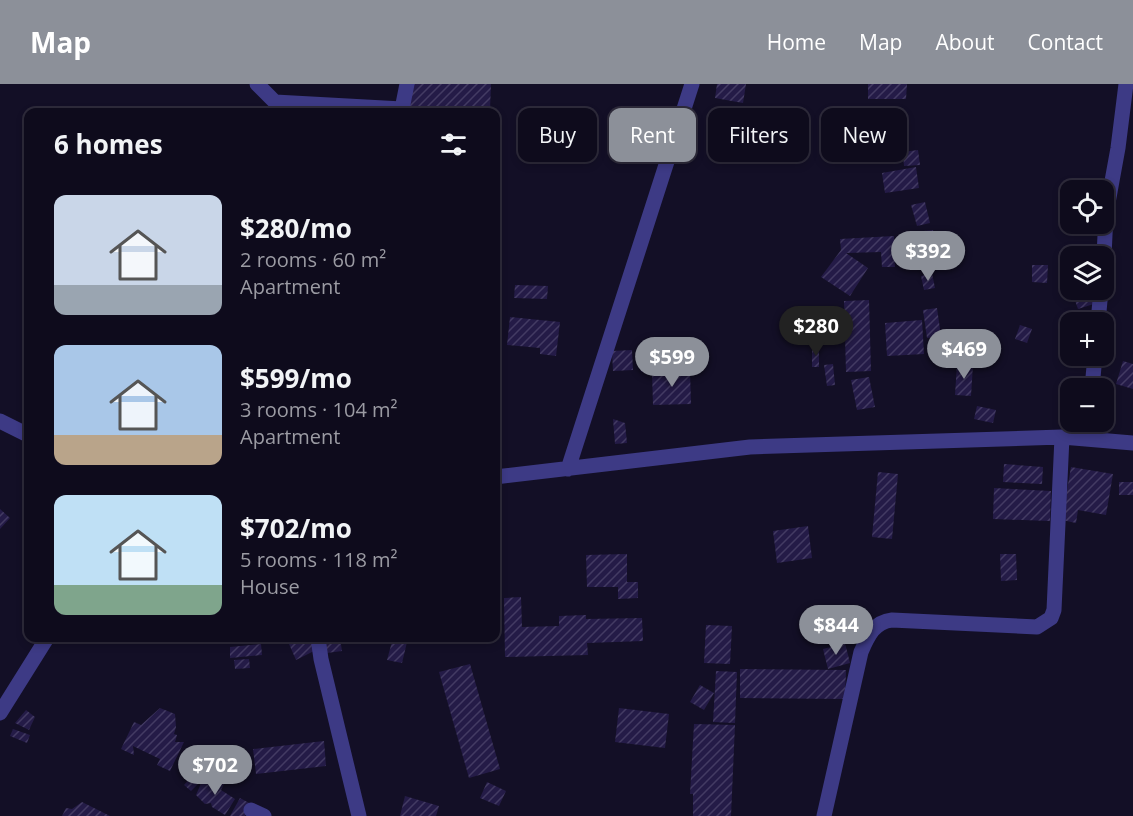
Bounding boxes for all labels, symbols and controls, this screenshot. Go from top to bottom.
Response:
text: Map [30,23,91,61]
text: Home [767,28,826,56]
text: Map [859,28,902,56]
text: About [935,28,995,56]
text: Contact [1028,28,1103,56]
chip: Buy [518,108,597,162]
chip: Rent [609,108,696,162]
chip: Filters [708,108,809,162]
chip: New [821,108,907,162]
text: 6 homes [54,126,163,162]
icon: filters [437,128,470,161]
map controls [1060,180,1114,432]
button: locate [1060,180,1114,234]
text: $280/mo [240,210,352,246]
icon: home [102,219,174,291]
pin: $392 [892,231,964,282]
text: $392 [905,237,951,264]
text: 2 rooms · 60 m² [240,246,386,273]
button: layers [1060,246,1114,300]
text: Apartment [240,273,340,300]
pin: $280 [780,306,852,357]
text: $280 [793,312,839,339]
button: + [1060,312,1114,366]
pin: $469 [928,329,1000,380]
text: $469 [941,335,987,362]
pin: $599 [636,337,708,388]
text: $599 [649,343,695,370]
text: $599/mo [240,360,352,396]
icon: home [102,369,174,441]
button: − [1060,378,1114,432]
text: 3 rooms · 104 m² [240,396,398,423]
text: Apartment [240,423,340,450]
text: $702/mo [240,510,352,546]
icon: home [102,519,174,591]
text: 5 rooms · 118 m² [240,546,398,573]
text: House [240,573,300,600]
pin: $844 [800,605,872,656]
text: $844 [813,611,859,638]
pin: $702 [179,745,251,796]
text: $702 [192,751,238,778]

